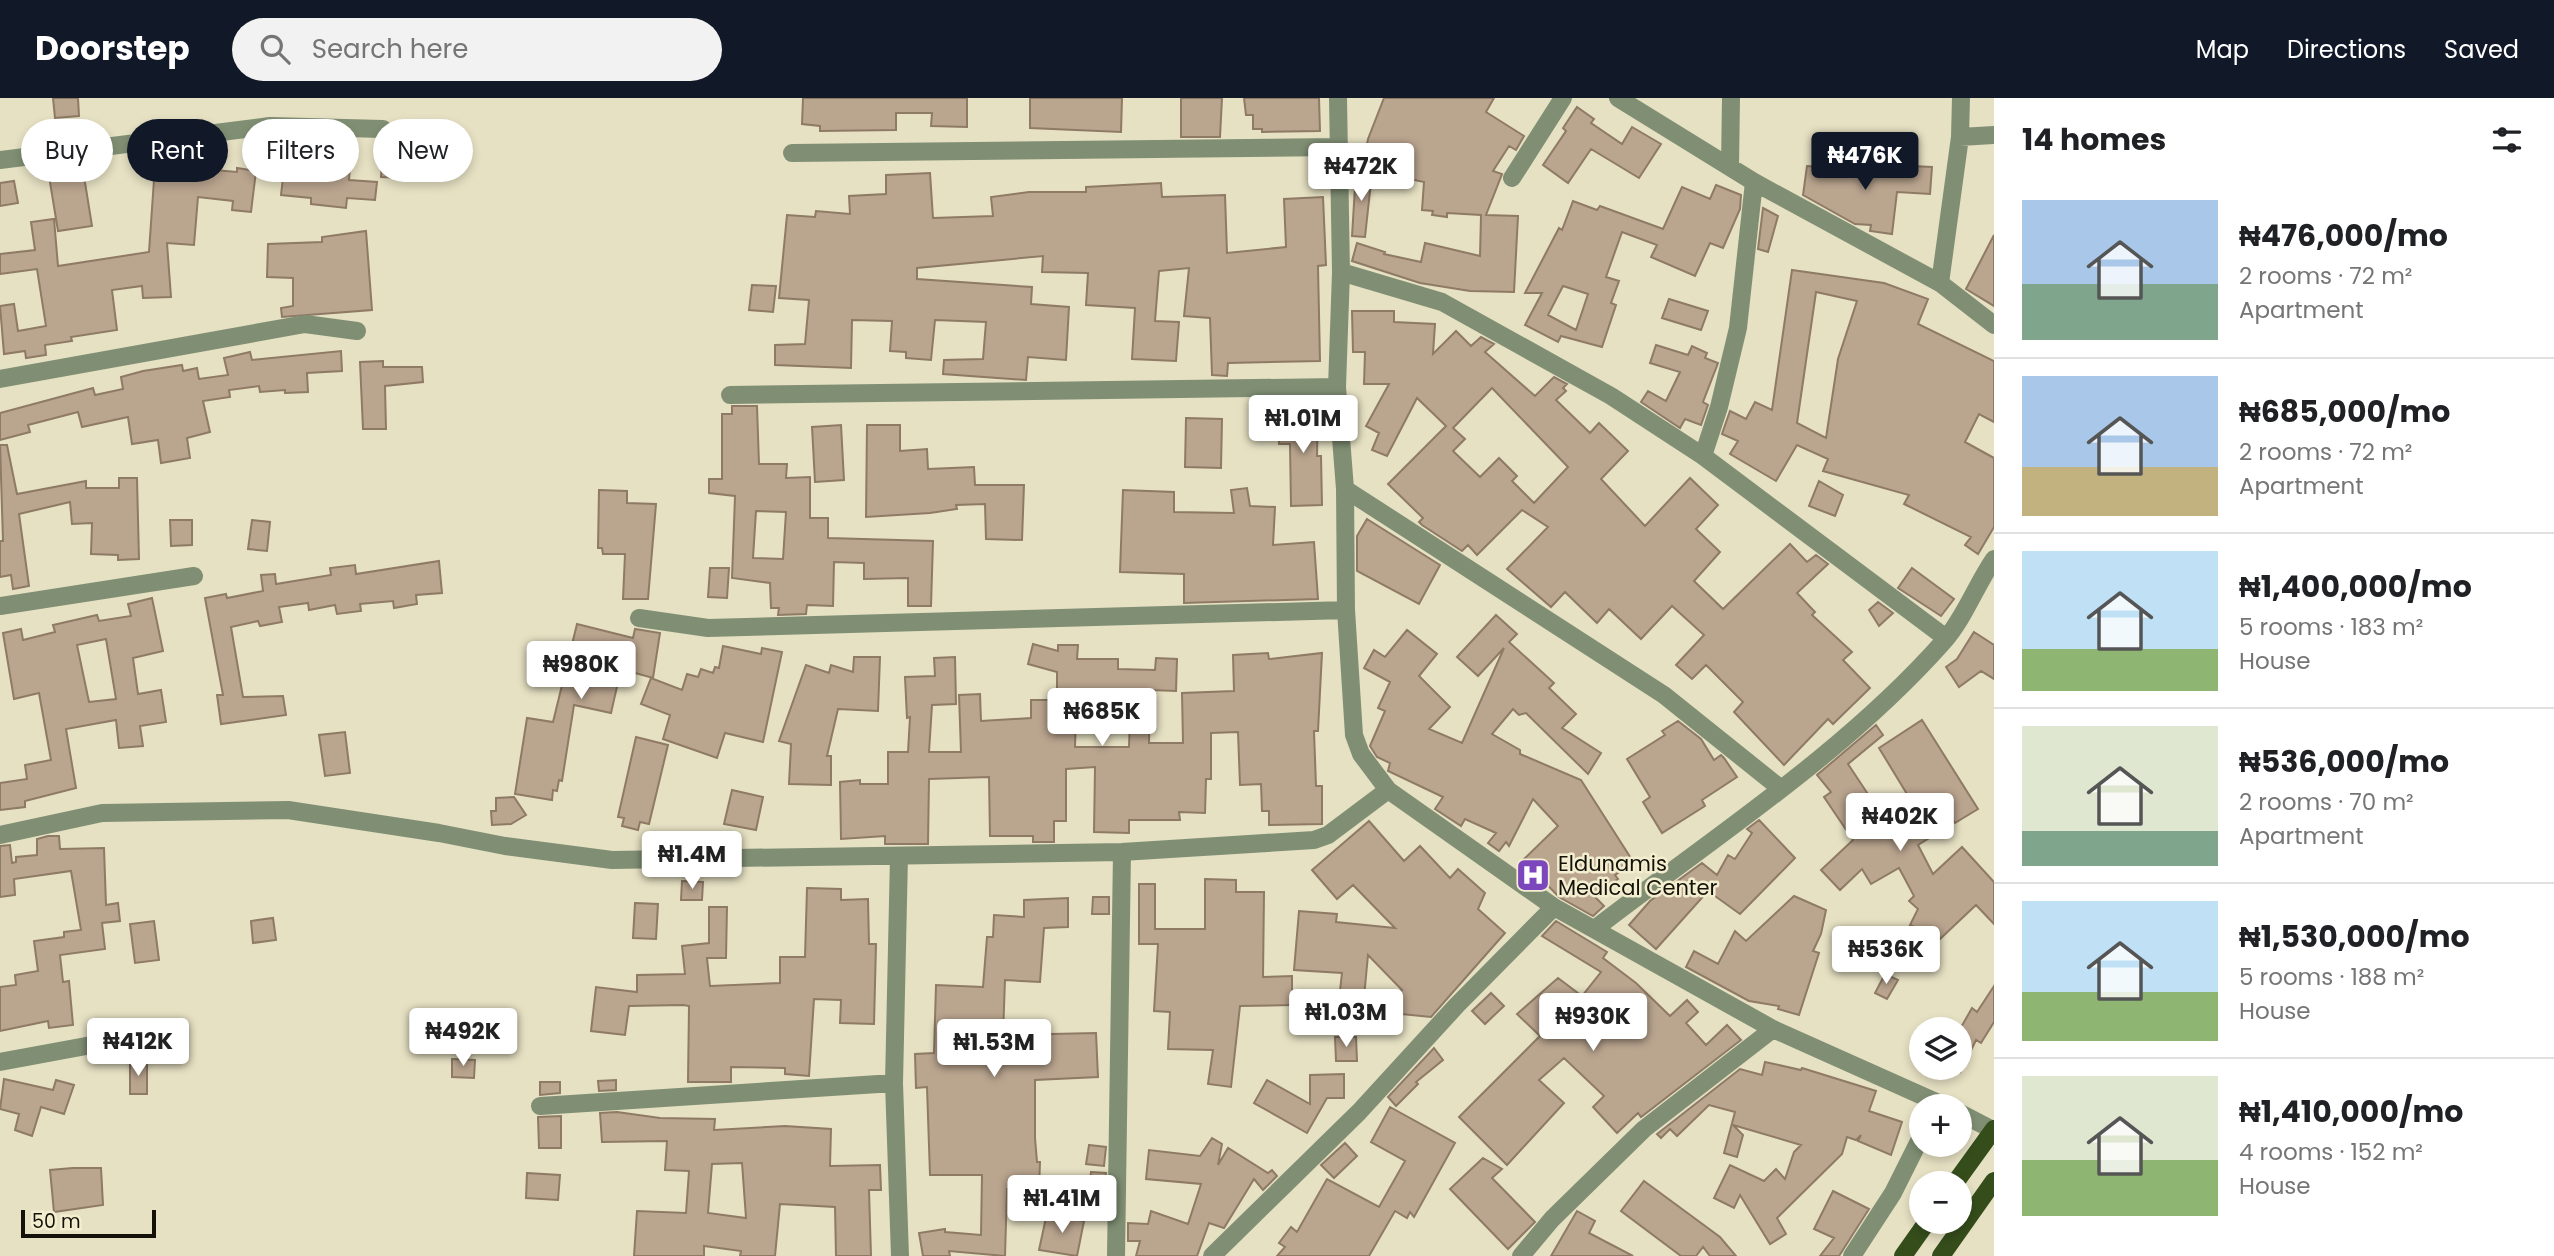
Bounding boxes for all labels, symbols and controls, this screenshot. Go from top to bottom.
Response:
search box [232,18,722,81]
text: Doorstep [35,25,190,72]
icon: search [256,30,294,68]
text: Search here [312,31,468,67]
text: Map [2196,33,2249,66]
text: Directions [2287,33,2406,66]
text: Saved [2444,33,2519,66]
text: 14 homes [2022,118,2166,161]
chip: Buy [21,119,113,182]
chip: Rent [127,119,228,182]
chip: Filters [242,119,359,182]
chip: New [373,119,473,182]
icon: filters [2488,121,2526,159]
pin: ₦476K [1816,132,1914,192]
text: ₦476K [1827,139,1903,171]
pin: ₦472K [1312,144,1410,203]
text: ₦472K [1324,150,1398,182]
text: ₦476,000/mo [2239,214,2448,257]
icon: home [2078,228,2162,312]
text: 2 rooms · 72 m² [2239,260,2412,292]
text: Apartment [2239,294,2364,326]
text: ₦685,000/mo [2239,390,2450,433]
pin: ₦1.01M [1246,396,1360,455]
text: ₦1.01M [1265,402,1341,434]
icon: home [2078,404,2162,488]
text: 2 rooms · 72 m² [2239,436,2412,468]
text: Apartment [2239,470,2364,502]
text: ₦1,400,000/mo [2239,565,2472,608]
icon: home [2078,579,2162,663]
text: 5 rooms · 183 m² [2239,611,2423,643]
pin: ₦980K [532,642,630,701]
text: House [2239,645,2311,677]
text: ₦980K [543,648,619,680]
pin: ₦685K [1053,688,1151,748]
text: ₦685K [1063,695,1141,727]
text: ₦536,000/mo [2239,740,2449,783]
icon: home [2078,754,2162,838]
text: 2 rooms · 70 m² [2239,786,2414,818]
pin: ₦402K [1851,794,1949,853]
text: ₦402K [1862,800,1938,832]
text: Apartment [2239,820,2364,852]
pin: ₦1.4M [643,832,741,891]
text: ₦1.4M [658,838,726,870]
place label: Eldunamis Medical Center [1558,849,1718,902]
hospital icon: Eldunamis Medical Center [1514,856,1552,894]
text: ₦1,530,000/mo [2239,915,2470,958]
pin: ₦536K [1837,926,1935,986]
icon: home [2078,929,2162,1013]
text: ₦536K [1848,933,1924,965]
text: 5 rooms · 188 m² [2239,961,2424,993]
pin: ₦1.03M [1289,990,1403,1049]
pin: ₦930K [1544,993,1642,1053]
text: House [2239,995,2311,1027]
text: ₦1.03M [1305,996,1387,1028]
text: ₦930K [1555,1000,1631,1032]
pin: ₦492K [414,1009,512,1068]
text: ₦492K [425,1015,501,1047]
map controls [1909,1017,1972,1234]
button: layers [1909,1017,1972,1080]
pin: ₦412K [89,1018,187,1078]
pin: ₦1.53M [937,1020,1051,1079]
text: ₦412K [103,1025,173,1057]
text: ₦1.53M [953,1026,1035,1058]
text: ₦1,410,000/mo [2239,1090,2463,1133]
button: + [1909,1094,1972,1157]
icon: home [2078,1104,2162,1188]
text: 4 rooms · 152 m² [2239,1136,2423,1168]
text: House [2239,1170,2311,1202]
button: − [1909,1171,1972,1234]
pin: ₦1.41M [1005,1176,1119,1235]
text: ₦1.41M [1023,1182,1101,1214]
scale bar [21,1207,156,1239]
text: 50 m [32,1208,81,1235]

